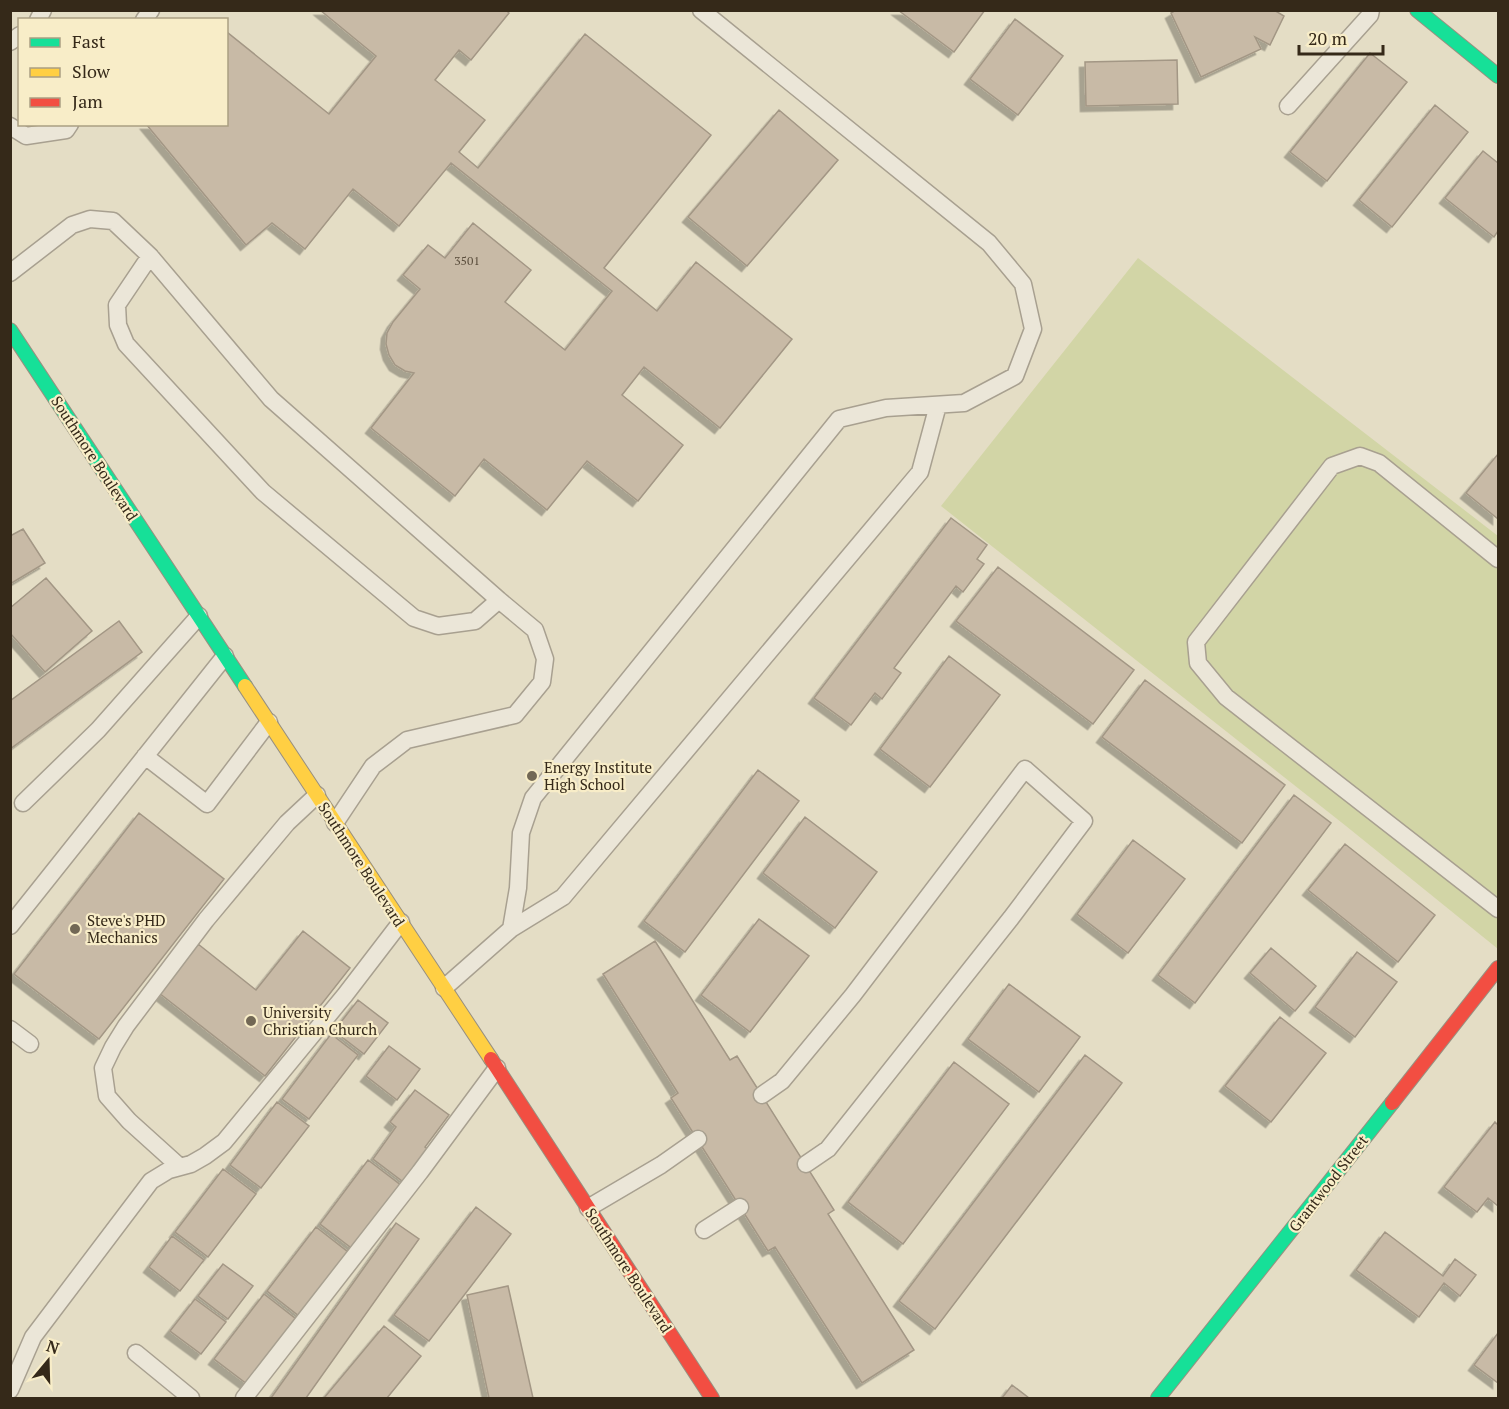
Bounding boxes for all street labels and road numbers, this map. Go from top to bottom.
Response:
street label: Southmore Boulevard [47,392,143,524]
street label: Southmore Boulevard [314,798,410,930]
street label: Grantwood Street [1284,1130,1372,1235]
street label: Southmore Boulevard [581,1204,677,1336]

